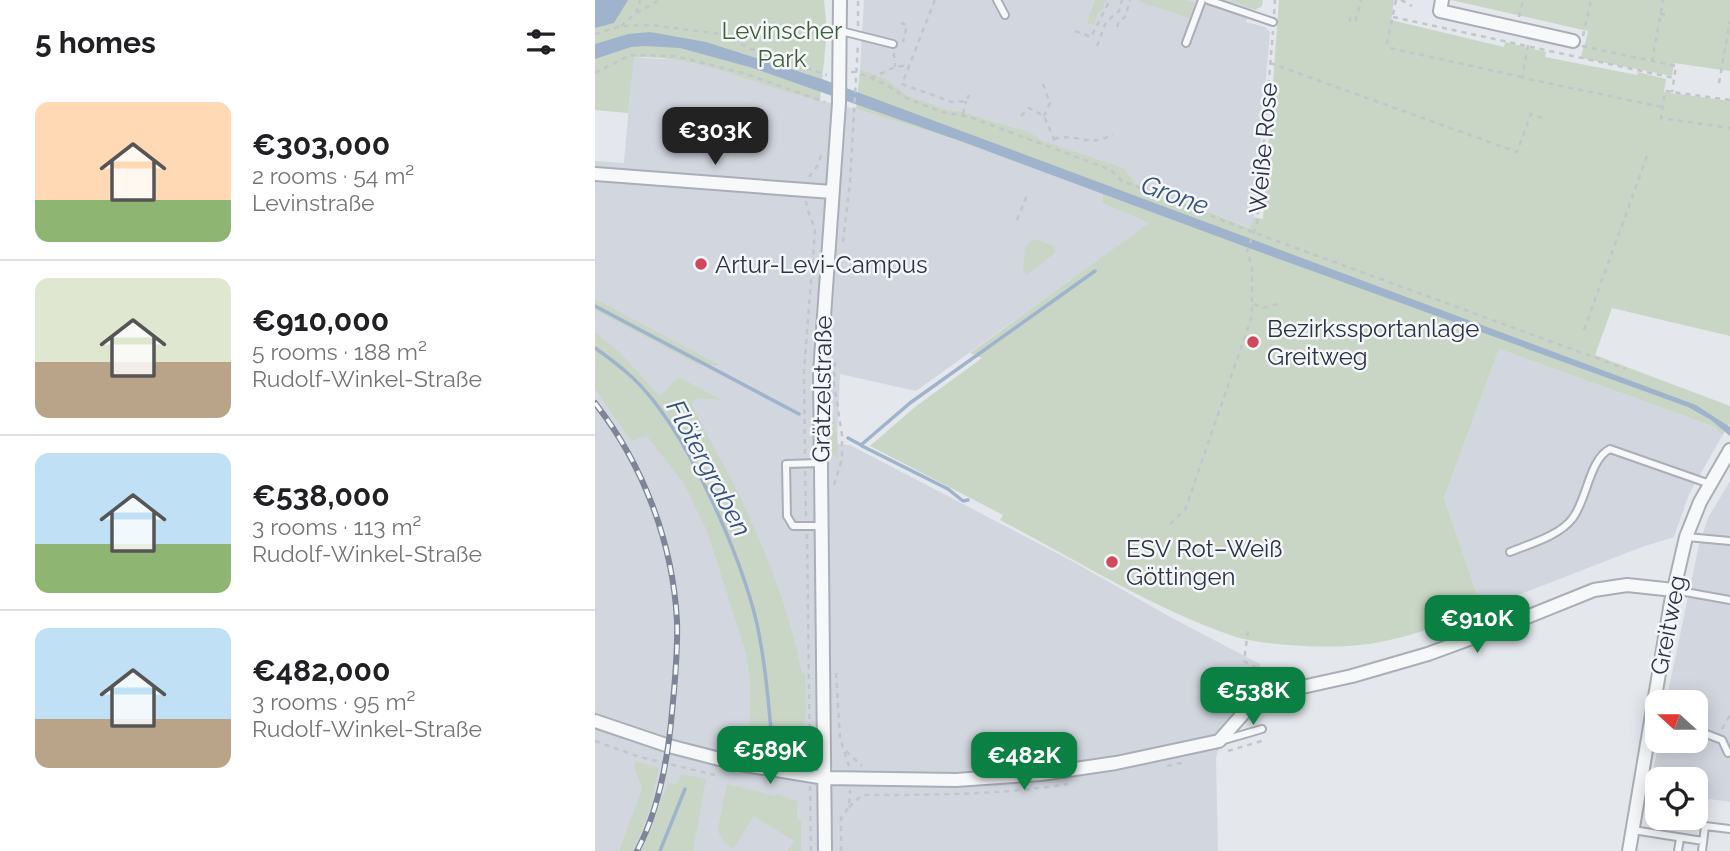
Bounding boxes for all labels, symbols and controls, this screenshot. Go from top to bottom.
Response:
park label: Levinscher Park [722,16,843,73]
icon: filters [522,23,560,61]
text: 5 homes [35,25,156,60]
street label: Weiße Rose [1243,81,1283,215]
pin: €303K [666,108,764,167]
text: €303K [678,116,752,143]
text: €303,000 [252,127,390,162]
icon: home [91,130,175,214]
text: 2 rooms · 54 m² [252,162,414,189]
water label: Grone [1137,169,1213,221]
text: Levinstraße [252,189,375,216]
place label: Artur-Levi-Campus [715,250,928,279]
marker: Artur-Levi-Campus [693,256,709,272]
text: €910,000 [252,303,389,338]
icon: home [91,306,175,390]
place label: Bezirkssportanlage Greitweg [1267,314,1479,371]
street label: Grätzelstraße [806,315,838,463]
marker: Bezirkssportanlage Greitweg [1245,334,1261,350]
text: 5 rooms · 188 m² [252,338,427,365]
text: Rudolf-Winkel-Straße [252,365,482,392]
water label: Flötergraben [660,395,758,541]
text: €538,000 [252,478,390,513]
icon: home [91,481,175,565]
text: 3 rooms · 113 m² [252,513,421,540]
place label: ESV Rot–Weìß Göttingen [1126,534,1282,591]
text: Rudolf-Winkel-Straße [252,540,482,567]
marker: ESV Rot–Weìß Göttingen [1104,554,1120,570]
street label: Greitweg [1644,573,1692,677]
pin: €910K [1428,596,1526,655]
text: €910K [1441,604,1513,631]
text: €482,000 [252,653,390,688]
icon: home [91,656,175,740]
pin: €538K [1204,668,1302,727]
text: €538K [1216,676,1290,703]
text: 3 rooms · 95 m² [252,688,415,715]
north arrow [1645,690,1708,752]
map controls [1645,690,1708,830]
text: Rudolf-Winkel-Straße [252,715,482,742]
pin: €589K [721,726,819,786]
pin: €482K [975,732,1073,792]
text: €589K [733,735,807,762]
text: €482K [987,741,1061,768]
button: locate [1645,767,1708,830]

